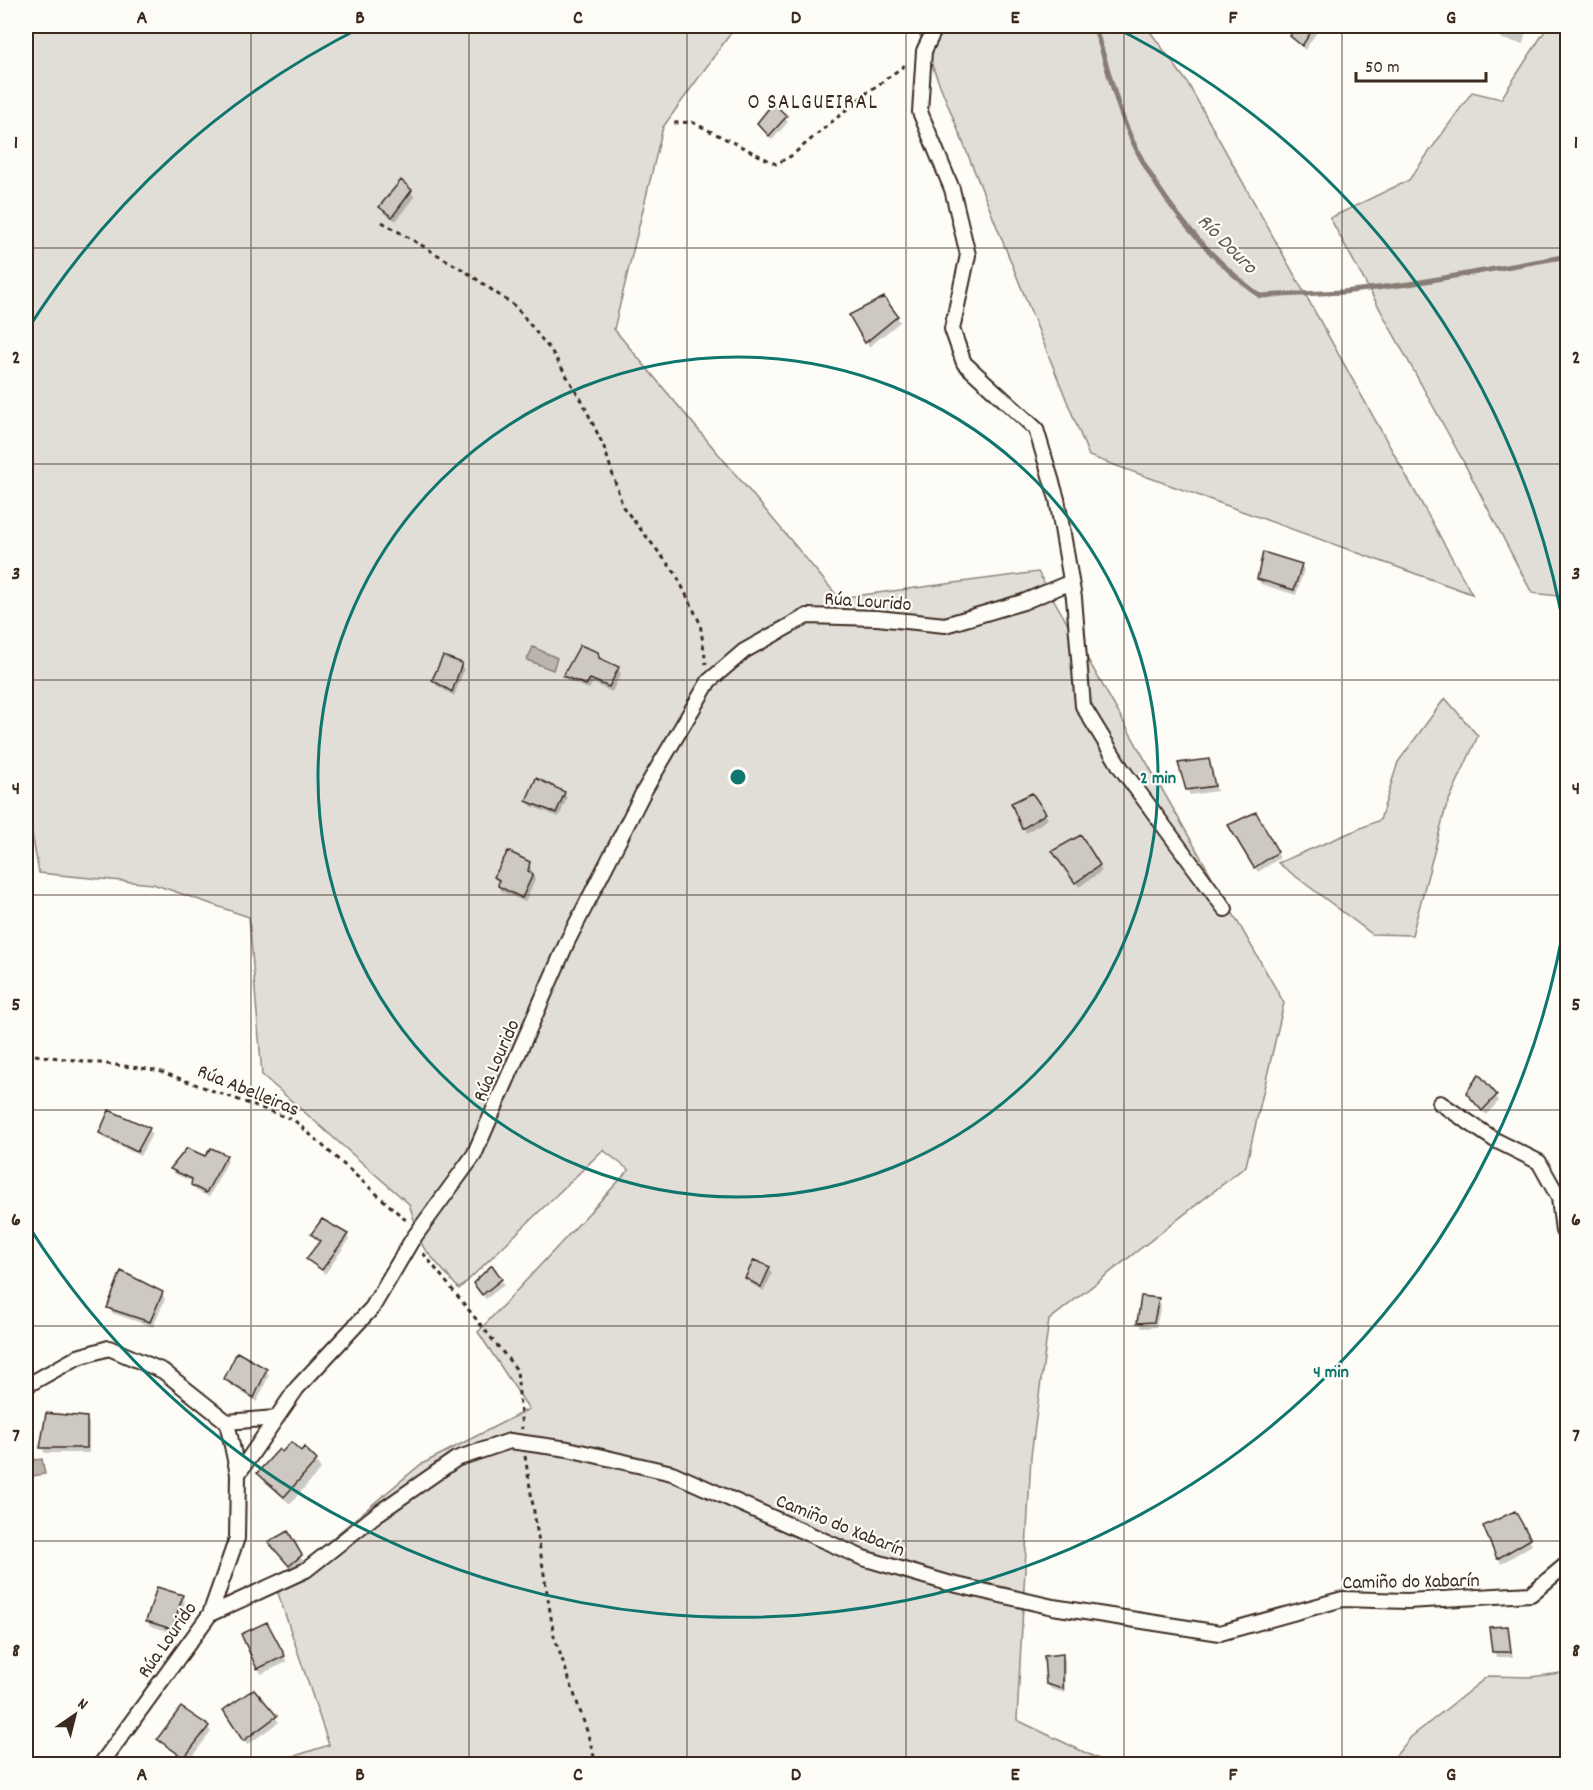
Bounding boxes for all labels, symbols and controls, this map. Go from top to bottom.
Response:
text: A [137,5,148,33]
text: B [355,5,365,33]
text: C [573,5,583,33]
text: D [791,5,802,33]
text: E [1010,5,1020,33]
text: F [1229,5,1239,33]
text: G [1446,5,1456,33]
scale bar [1356,45,1486,83]
text: 50 m [1365,56,1400,81]
district label: O SALGUEIRAL [747,89,879,119]
text: 1 [14,130,18,158]
text: 1 [1574,130,1578,158]
water label: Río Douro [1189,208,1264,283]
text: 2 [12,345,20,373]
text: 2 [1572,345,1580,373]
text: 3 [12,561,20,589]
text: 3 [1572,561,1580,589]
street label: Rúa Lourido [823,586,912,620]
centre of rings [728,767,748,787]
text: 2 min [1140,767,1176,792]
text: 4 [12,776,20,804]
text: 4 [1572,776,1580,804]
text: 5 [11,992,21,1020]
text: 5 [1571,992,1581,1020]
street label: Rúa Lourido [467,1016,528,1107]
street label: Rúa Abelleiras [193,1059,303,1125]
text: 6 [11,1207,21,1235]
text: 6 [1571,1207,1581,1235]
text: 4 min [1313,1361,1349,1386]
text: 7 [12,1423,20,1451]
text: 7 [1572,1423,1580,1451]
street label: Camiño do Xabarín [771,1488,909,1565]
street label: Camiño do Xabarín [1342,1568,1480,1598]
street label: Rúa Lourido [132,1597,205,1685]
text: 8 [12,1638,20,1666]
text: 8 [1572,1638,1580,1666]
north arrow [45,1685,105,1745]
text: N [72,1693,92,1717]
text: A [137,1762,148,1790]
text: B [355,1762,365,1790]
text: C [573,1762,583,1790]
text: D [791,1762,802,1790]
text: E [1010,1762,1020,1790]
text: F [1229,1762,1239,1790]
text: G [1446,1762,1456,1790]

